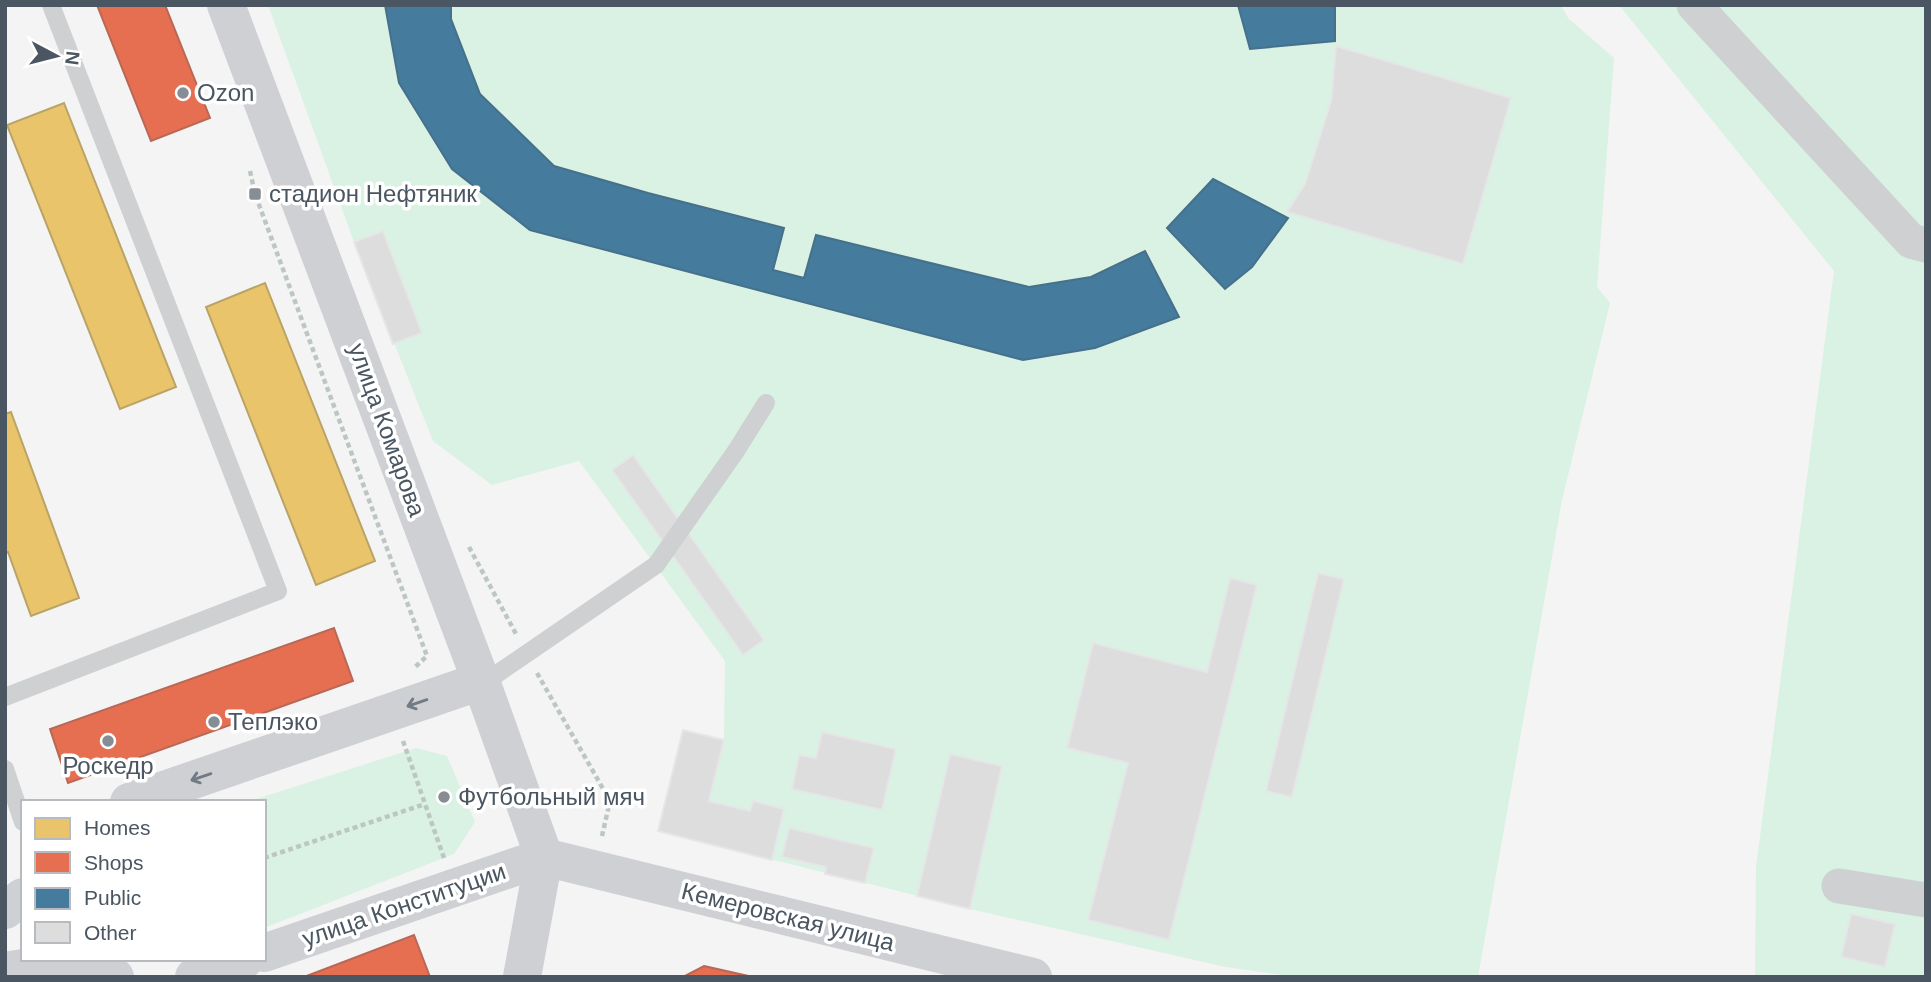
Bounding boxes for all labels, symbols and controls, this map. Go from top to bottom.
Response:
north arrow [21,21,91,91]
text: N [61,50,84,66]
place label: Ozon [197,79,254,106]
marker: Ozon [175,85,191,101]
place label: стадион Нефтяник [269,180,477,207]
marker: стадион Нефтяник [247,186,263,202]
street label: улица Комарова [344,340,432,521]
one-way arrow [406,698,428,711]
place label: Теплэко [228,708,318,735]
marker: Теплэко [206,714,222,730]
marker: Роскедр [100,733,116,749]
place label: Роскедр [62,752,154,779]
one-way arrow [191,772,213,784]
place label: Футбольный мяч [458,783,645,810]
marker: Футбольный мяч [436,789,452,805]
legend [21,800,266,961]
text: Homes [84,816,151,839]
text: Shops [84,851,144,874]
street label: улица Конституции [299,857,509,952]
street label: Кемеровская улица [679,877,898,956]
text: Public [84,886,141,909]
text: Other [84,921,137,944]

